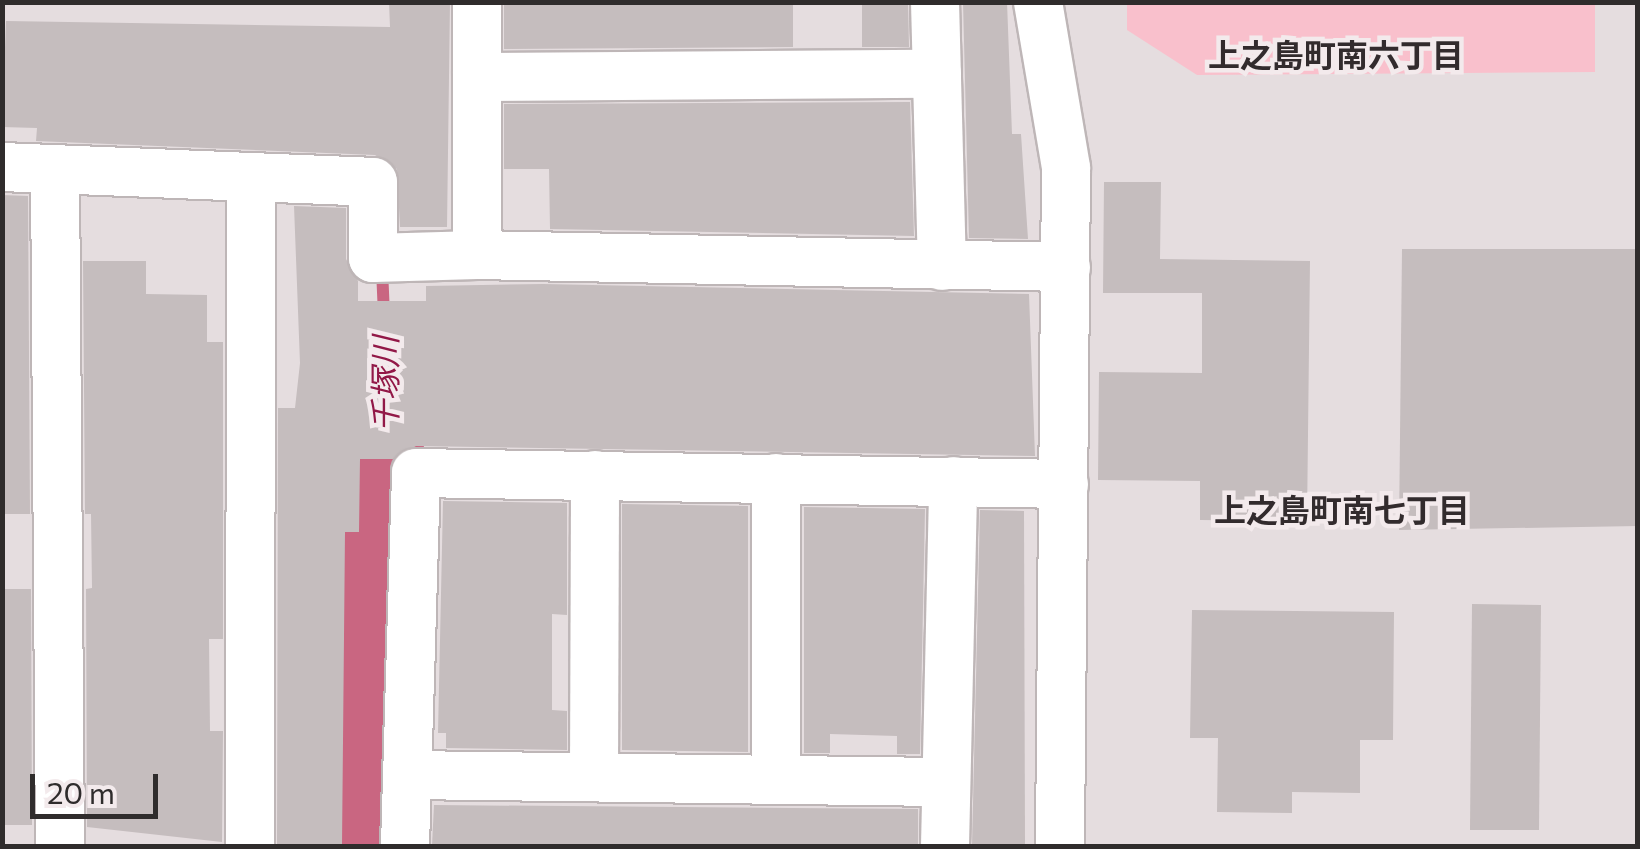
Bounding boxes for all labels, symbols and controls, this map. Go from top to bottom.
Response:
district label: 上之島町南六丁目 [1208,35,1464,73]
water label: 千塚川 [365,336,403,432]
district label: 上之島町南七丁目 [1214,490,1470,528]
scale bar [35,754,162,816]
text: 20 m [47,773,115,810]

